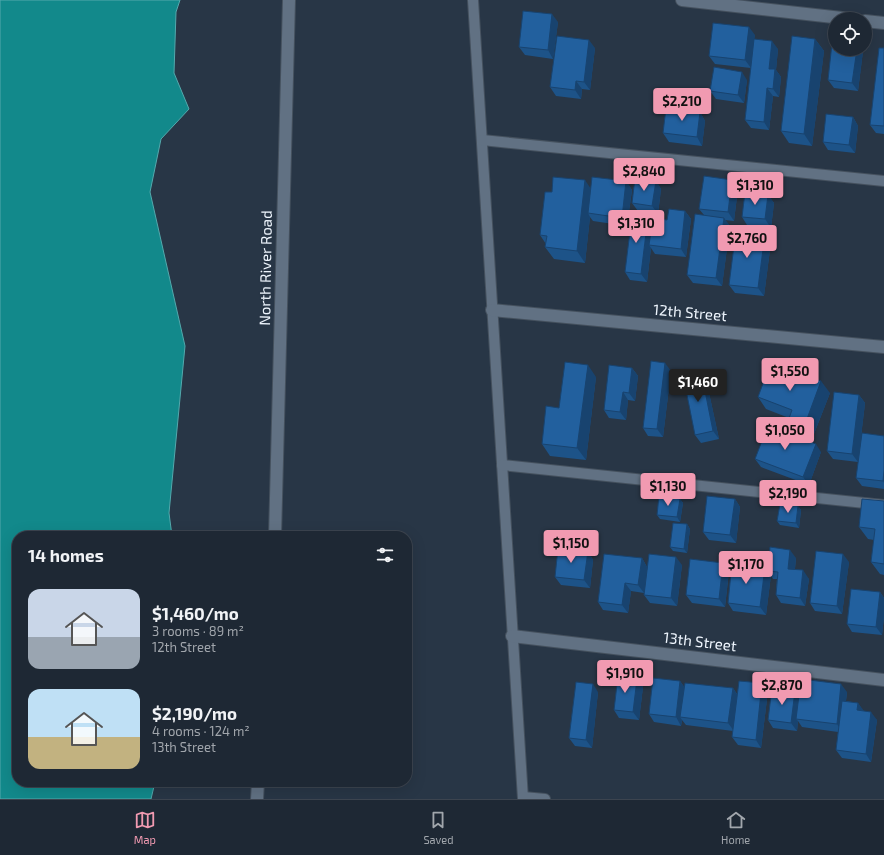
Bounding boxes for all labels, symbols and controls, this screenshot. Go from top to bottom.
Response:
map controls [828,12,872,56]
button: locate [828,12,872,56]
pin: $2,210 [649,88,715,122]
text: $2,210 [662,93,702,109]
pin: $2,840 [611,158,677,192]
text: $2,840 [623,163,665,179]
pin: $1,310 [722,172,788,206]
text: $1,310 [736,177,774,193]
street label: North River Road [255,210,275,326]
pin: $1,310 [603,210,669,244]
text: $1,310 [617,215,655,231]
pin: $2,760 [714,225,780,259]
text: $2,760 [727,230,767,246]
street label: 12th Street [653,300,728,324]
pin: $1,550 [757,358,823,392]
text: $1,550 [771,363,809,379]
pin: $1,460 [665,369,731,403]
text: $1,460 [678,374,718,390]
pin: $1,050 [752,417,818,451]
text: $1,050 [765,422,805,438]
pin: $1,130 [635,473,701,507]
text: $1,130 [650,478,686,494]
pin: $2,190 [755,480,821,514]
text: $2,190 [768,485,808,501]
pin: $1,150 [538,530,604,564]
text: $1,150 [553,535,589,551]
icon: filters [374,544,396,566]
text: 14 homes [28,545,104,565]
pin: $1,170 [713,551,779,585]
text: $1,170 [728,556,764,572]
text: $1,460/mo [152,603,239,623]
icon: home [60,605,108,653]
text: 3 rooms · 89 m² [152,623,244,639]
street label: 13th Street [662,628,738,654]
text: 12th Street [152,639,216,655]
pin: $1,910 [592,660,658,694]
text: $1,910 [606,665,644,681]
pin: $2,870 [749,672,815,706]
text: $2,870 [761,677,803,693]
text: $2,190/mo [152,703,237,723]
icon: home [60,705,108,753]
text: 4 rooms · 124 m² [152,723,250,739]
text: 13th Street [152,739,216,755]
tab: Map [134,809,156,846]
tab: Saved [423,809,454,846]
tab: Home [721,809,750,846]

